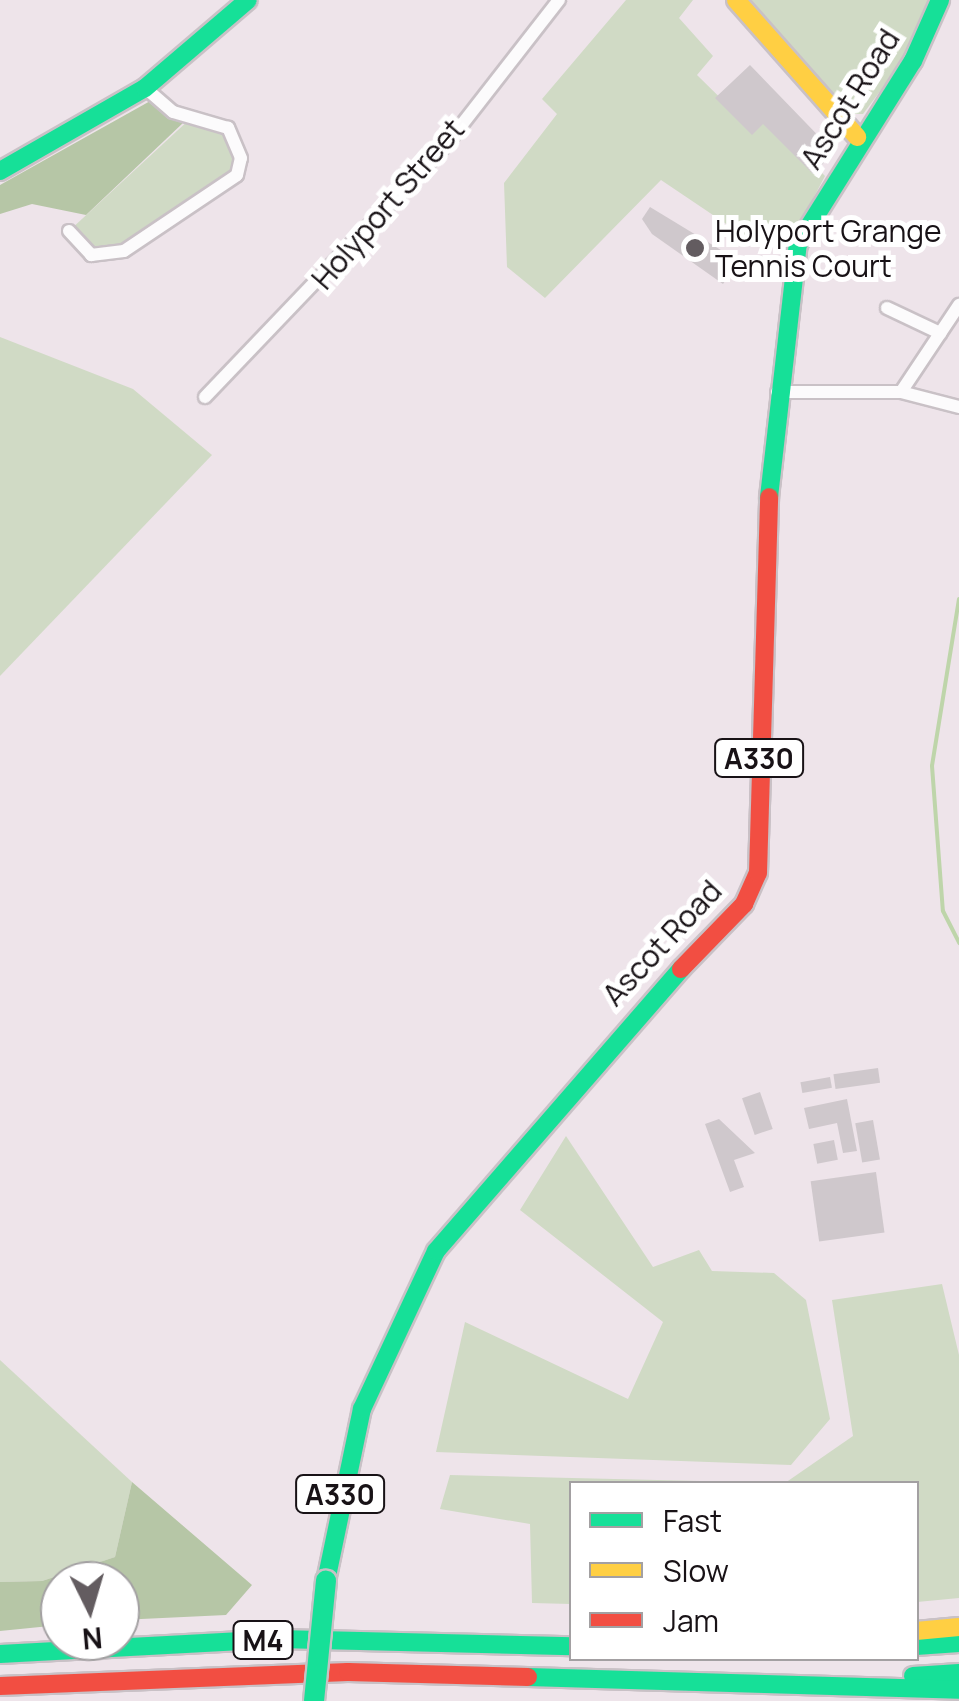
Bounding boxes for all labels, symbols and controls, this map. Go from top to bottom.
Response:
street label: Ascot Road [793,23,907,175]
street label: Holyport Street [304,112,472,296]
place label: Holyport Grange Tennis Court [715,213,942,284]
marker: Holyport Grange Tennis Court [684,237,706,259]
road number: A330 [714,735,804,781]
street label: Ascot Road [595,873,729,1013]
road number: A330 [295,1471,385,1517]
legend [569,1481,919,1661]
text: Fast [663,1500,722,1541]
text: Slow [663,1550,729,1591]
north arrow [40,1561,140,1661]
text: Jam [663,1600,719,1641]
road number: M4 [230,1617,296,1663]
text: N [81,1619,104,1659]

